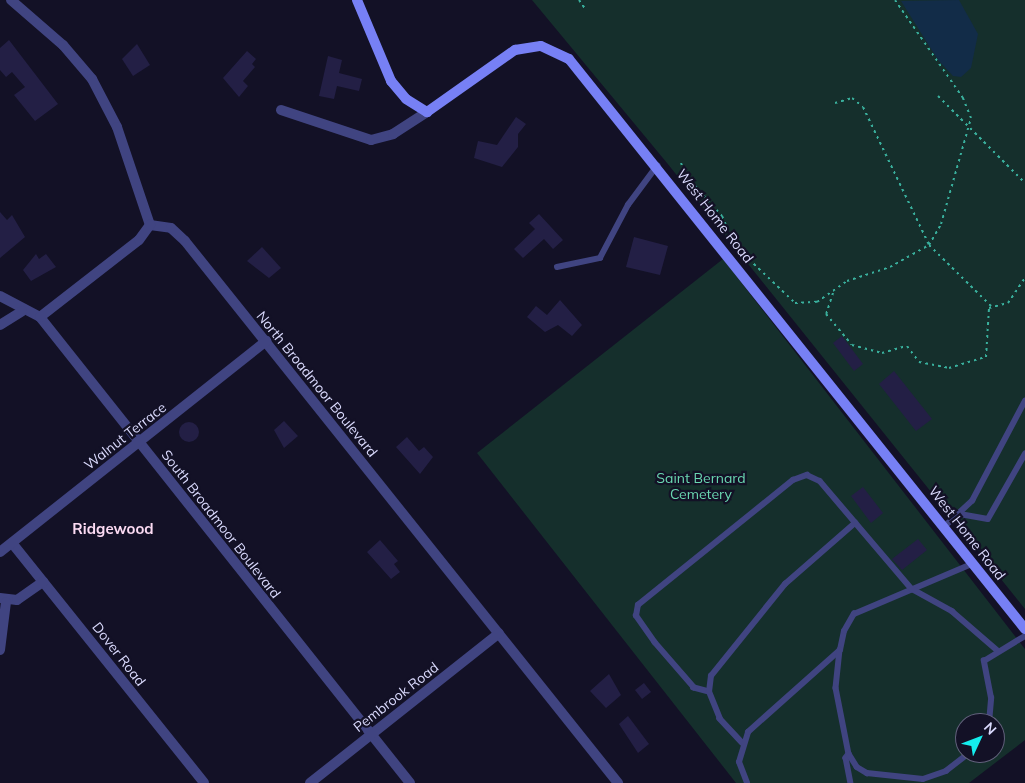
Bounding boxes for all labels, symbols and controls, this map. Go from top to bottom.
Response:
street label: West Home Road [673,166,757,266]
street label: North Broadmoor Boulevard [253,308,381,460]
street label: Walnut Terrace [81,399,169,473]
street label: South Broadmoor Boulevard [158,447,284,601]
park label: Saint Bernard Cemetery [656,470,746,502]
street label: West Home Road [925,483,1009,583]
district label: Ridgewood [72,520,154,538]
street label: Dover Road [89,619,149,689]
street label: Pembrook Road [350,659,442,735]
north arrow [955,713,1005,763]
text: N [980,718,1000,738]

